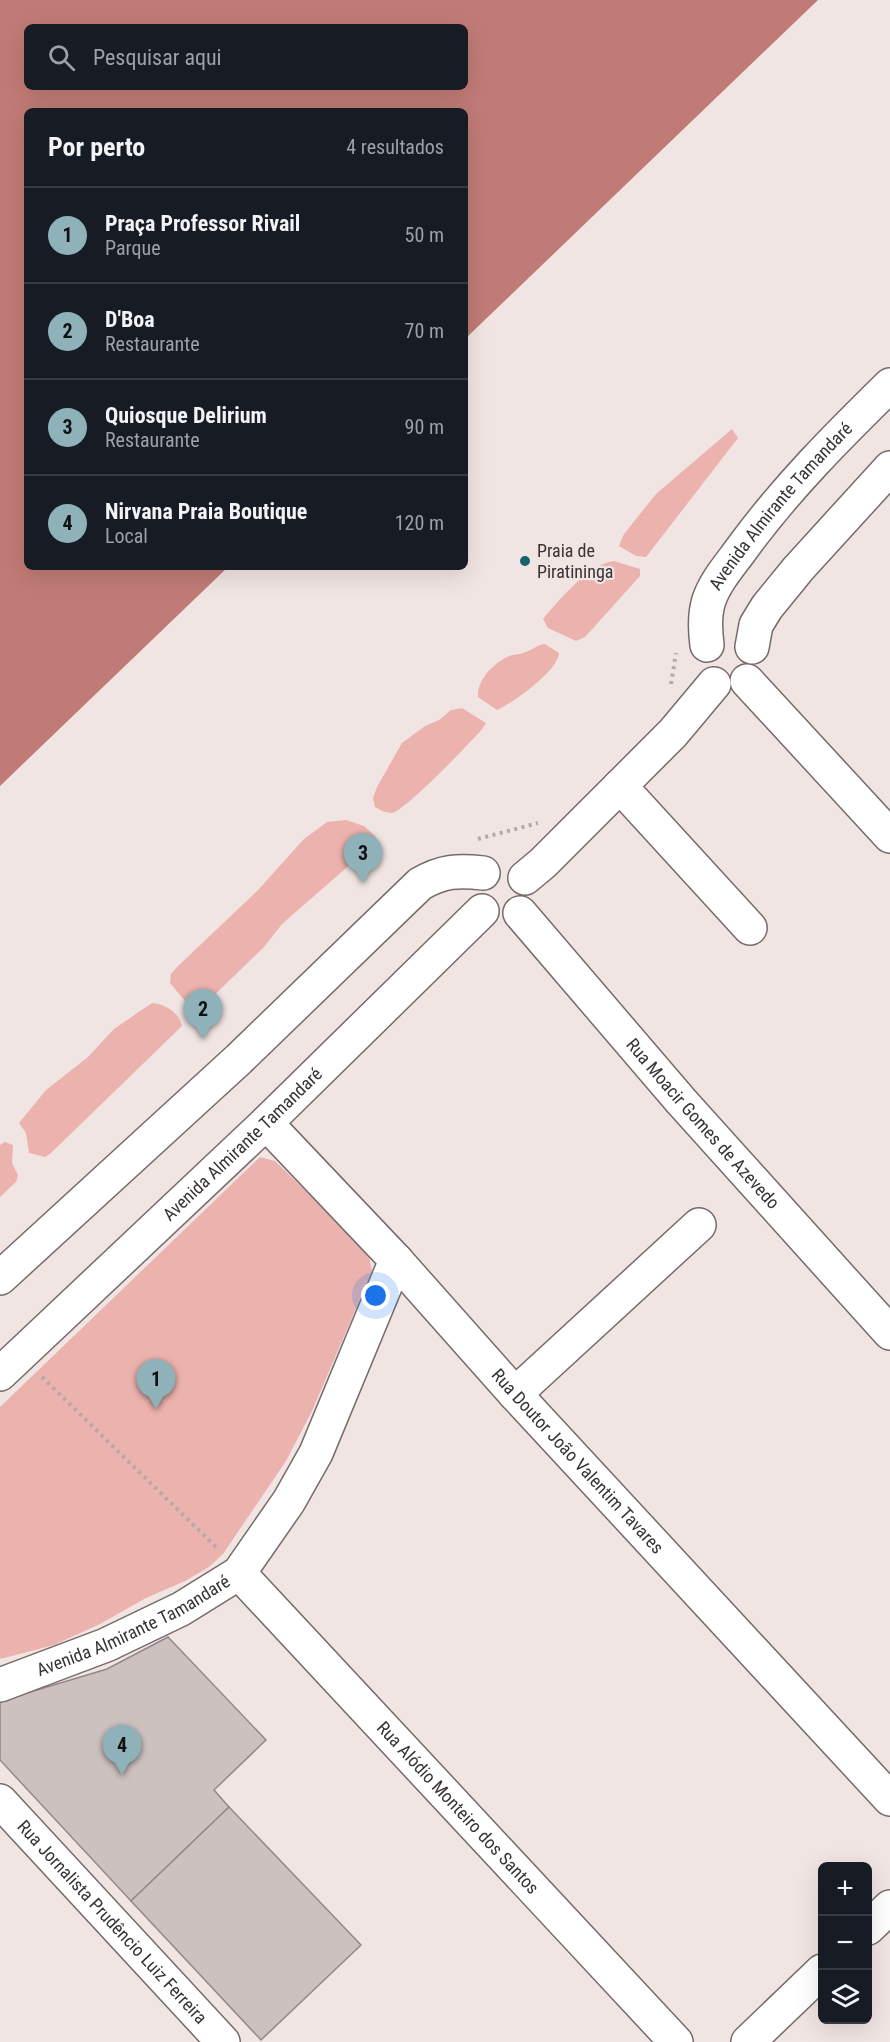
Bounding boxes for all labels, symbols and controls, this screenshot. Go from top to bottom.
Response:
search box [24,24,468,90]
icon: search [45,41,78,74]
text: Pesquisar aqui [93,45,222,70]
text: Por perto [48,132,145,162]
text: 4 resultados [346,135,444,159]
text: Praça Professor Rivail [105,211,300,236]
text: 1 [62,223,73,247]
text: 50 m [405,223,444,247]
text: Parque [105,236,161,260]
text: D'Boa [105,307,155,332]
text: 2 [62,319,73,343]
text: 70 m [405,319,444,343]
text: Restaurante [105,332,200,356]
text: Quiosque Delirium [105,403,267,428]
text: 3 [62,415,73,439]
text: 90 m [405,415,444,439]
street label: Avenida Almirante Tamandaré [704,418,856,593]
text: Restaurante [105,428,200,452]
text: Nirvana Praia Boutique [105,499,307,524]
text: 4 [62,511,73,535]
text: 120 m [395,511,444,535]
text: Local [105,524,148,548]
place label: Praia de Piratininga [537,540,613,582]
marker: Praia de Piratininga [518,554,532,568]
pin: 3 [344,834,382,883]
pin: 2 [184,990,222,1039]
street label: Rua Moacir Gomes de Azevedo [622,1034,784,1213]
street label: Avenida Almirante Tamandaré [158,1063,326,1225]
your location [361,1281,390,1310]
pin: 1 [136,1360,176,1409]
street label: Rua Doutor João Valentim Tavares [488,1364,668,1558]
street label: Avenida Almirante Tamandaré [34,1570,233,1680]
street label: Rua Alódio Monteiro dos Santos [373,1717,544,1898]
pin: 4 [102,1726,142,1775]
street label: Rua Jornalista Prudêncio Luiz Ferreira [13,1816,212,2028]
map controls [818,1862,872,2024]
button: + [818,1862,872,1916]
button: − [818,1916,872,1970]
button: layers [818,1970,872,2024]

